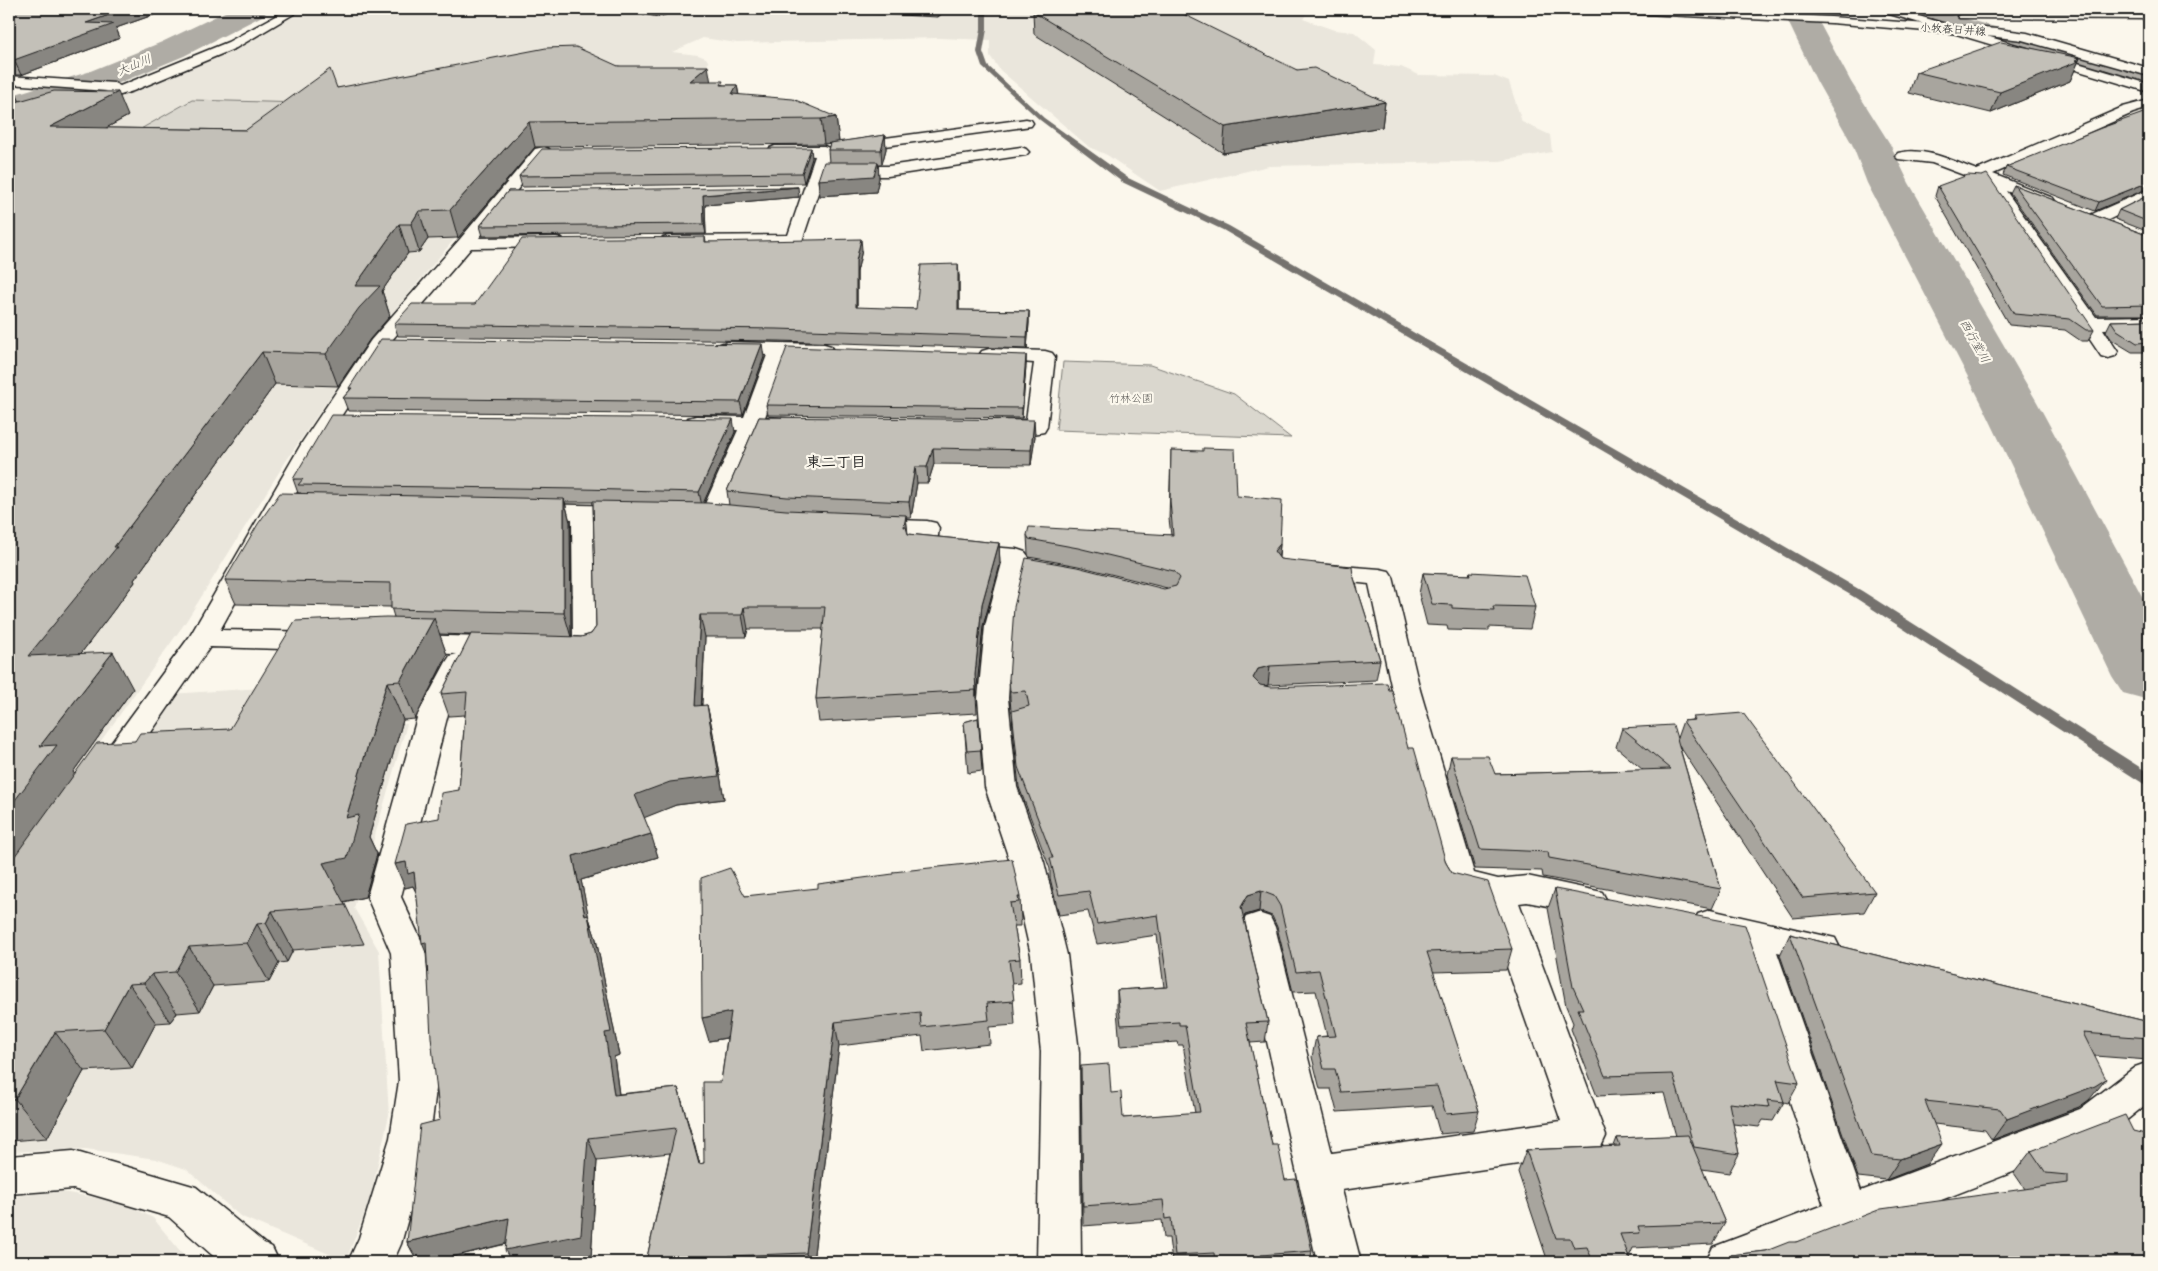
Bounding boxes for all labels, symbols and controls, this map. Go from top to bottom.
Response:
street label: 小牧春日井線 [1919,19,1986,41]
water label: 大山川 [114,50,154,81]
water label: 西行堂川 [1955,316,1995,367]
park label: 竹林公園 [1109,390,1153,408]
district label: 東二丁目 [806,451,866,475]

